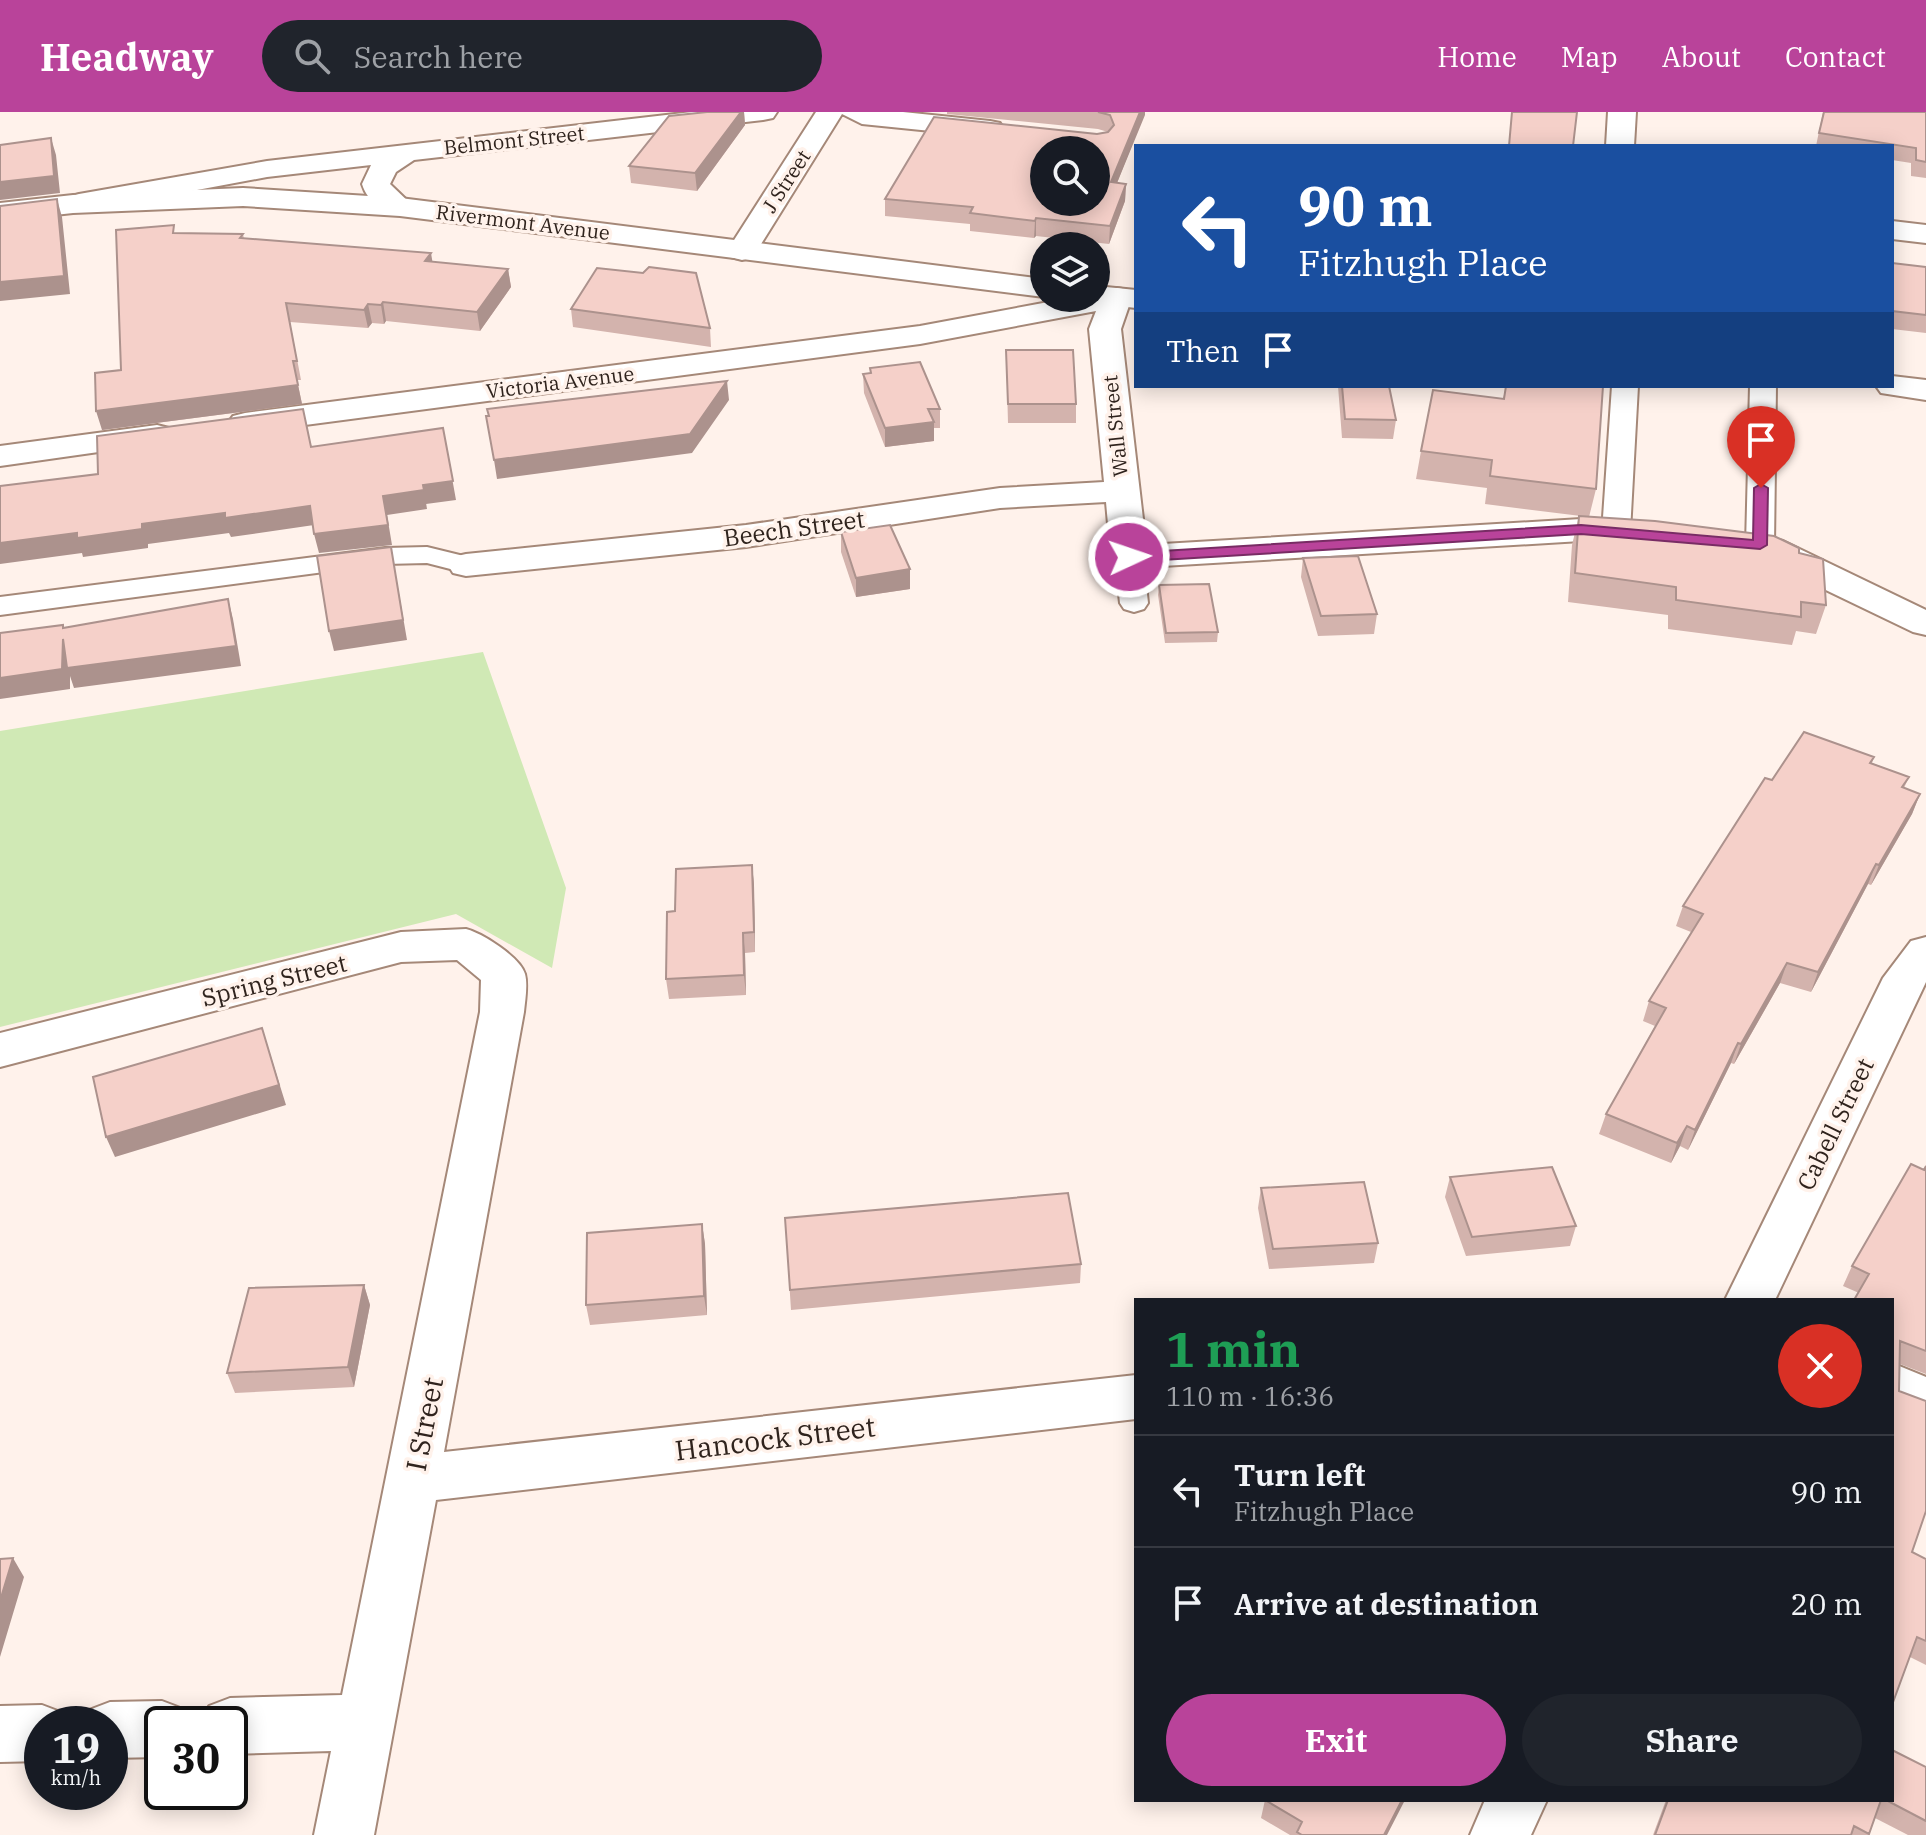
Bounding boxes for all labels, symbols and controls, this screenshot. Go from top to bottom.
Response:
search box [262,20,822,92]
text: Headway [40,32,214,81]
icon: search [290,34,334,78]
text: Search here [354,37,523,76]
text: Home [1437,38,1517,75]
text: Map [1561,38,1618,75]
text: About [1662,38,1741,75]
text: Contact [1785,38,1886,75]
street label: Belmont Street [442,119,586,161]
map controls [1030,136,1110,312]
button: search [1030,136,1110,216]
street label: J Street [756,144,816,218]
text: 90 m [1298,169,1433,241]
icon: left [1166,176,1270,280]
street label: Rivermont Avenue [435,198,611,246]
button: layers [1030,232,1110,312]
text: Fitzhugh Place [1298,239,1548,286]
icon: arrive [1256,328,1300,372]
text: Then [1166,331,1240,370]
street label: Victoria Avenue [484,360,636,404]
street label: Wall Street [1096,374,1134,478]
pin [1727,406,1795,488]
icon: arrive [1739,418,1783,462]
street label: Beech Street [721,502,867,554]
position arrow [1087,515,1171,599]
street label: Spring Street [198,947,350,1013]
street label: Cabell Street [1789,1053,1881,1195]
text: 1 min [1166,1318,1300,1380]
button: close [1778,1324,1862,1408]
street label: I Street [397,1374,451,1474]
text: 110 m · 16:36 [1166,1379,1334,1413]
street label: Hancock Street [673,1407,877,1469]
text: Turn left [1234,1455,1366,1494]
icon: left [1166,1469,1210,1513]
text: 90 m [1790,1472,1862,1511]
text: Fitzhugh Place [1234,1494,1414,1528]
icon: arrive [1166,1581,1210,1625]
text: Arrive at destination [1234,1584,1539,1623]
text: 20 m [1790,1584,1862,1623]
button: Exit [1166,1694,1506,1786]
button: Share [1522,1694,1862,1786]
speed limit sign: 30 [144,1706,248,1810]
text: 19 [52,1722,100,1774]
text: km/h [51,1764,101,1791]

